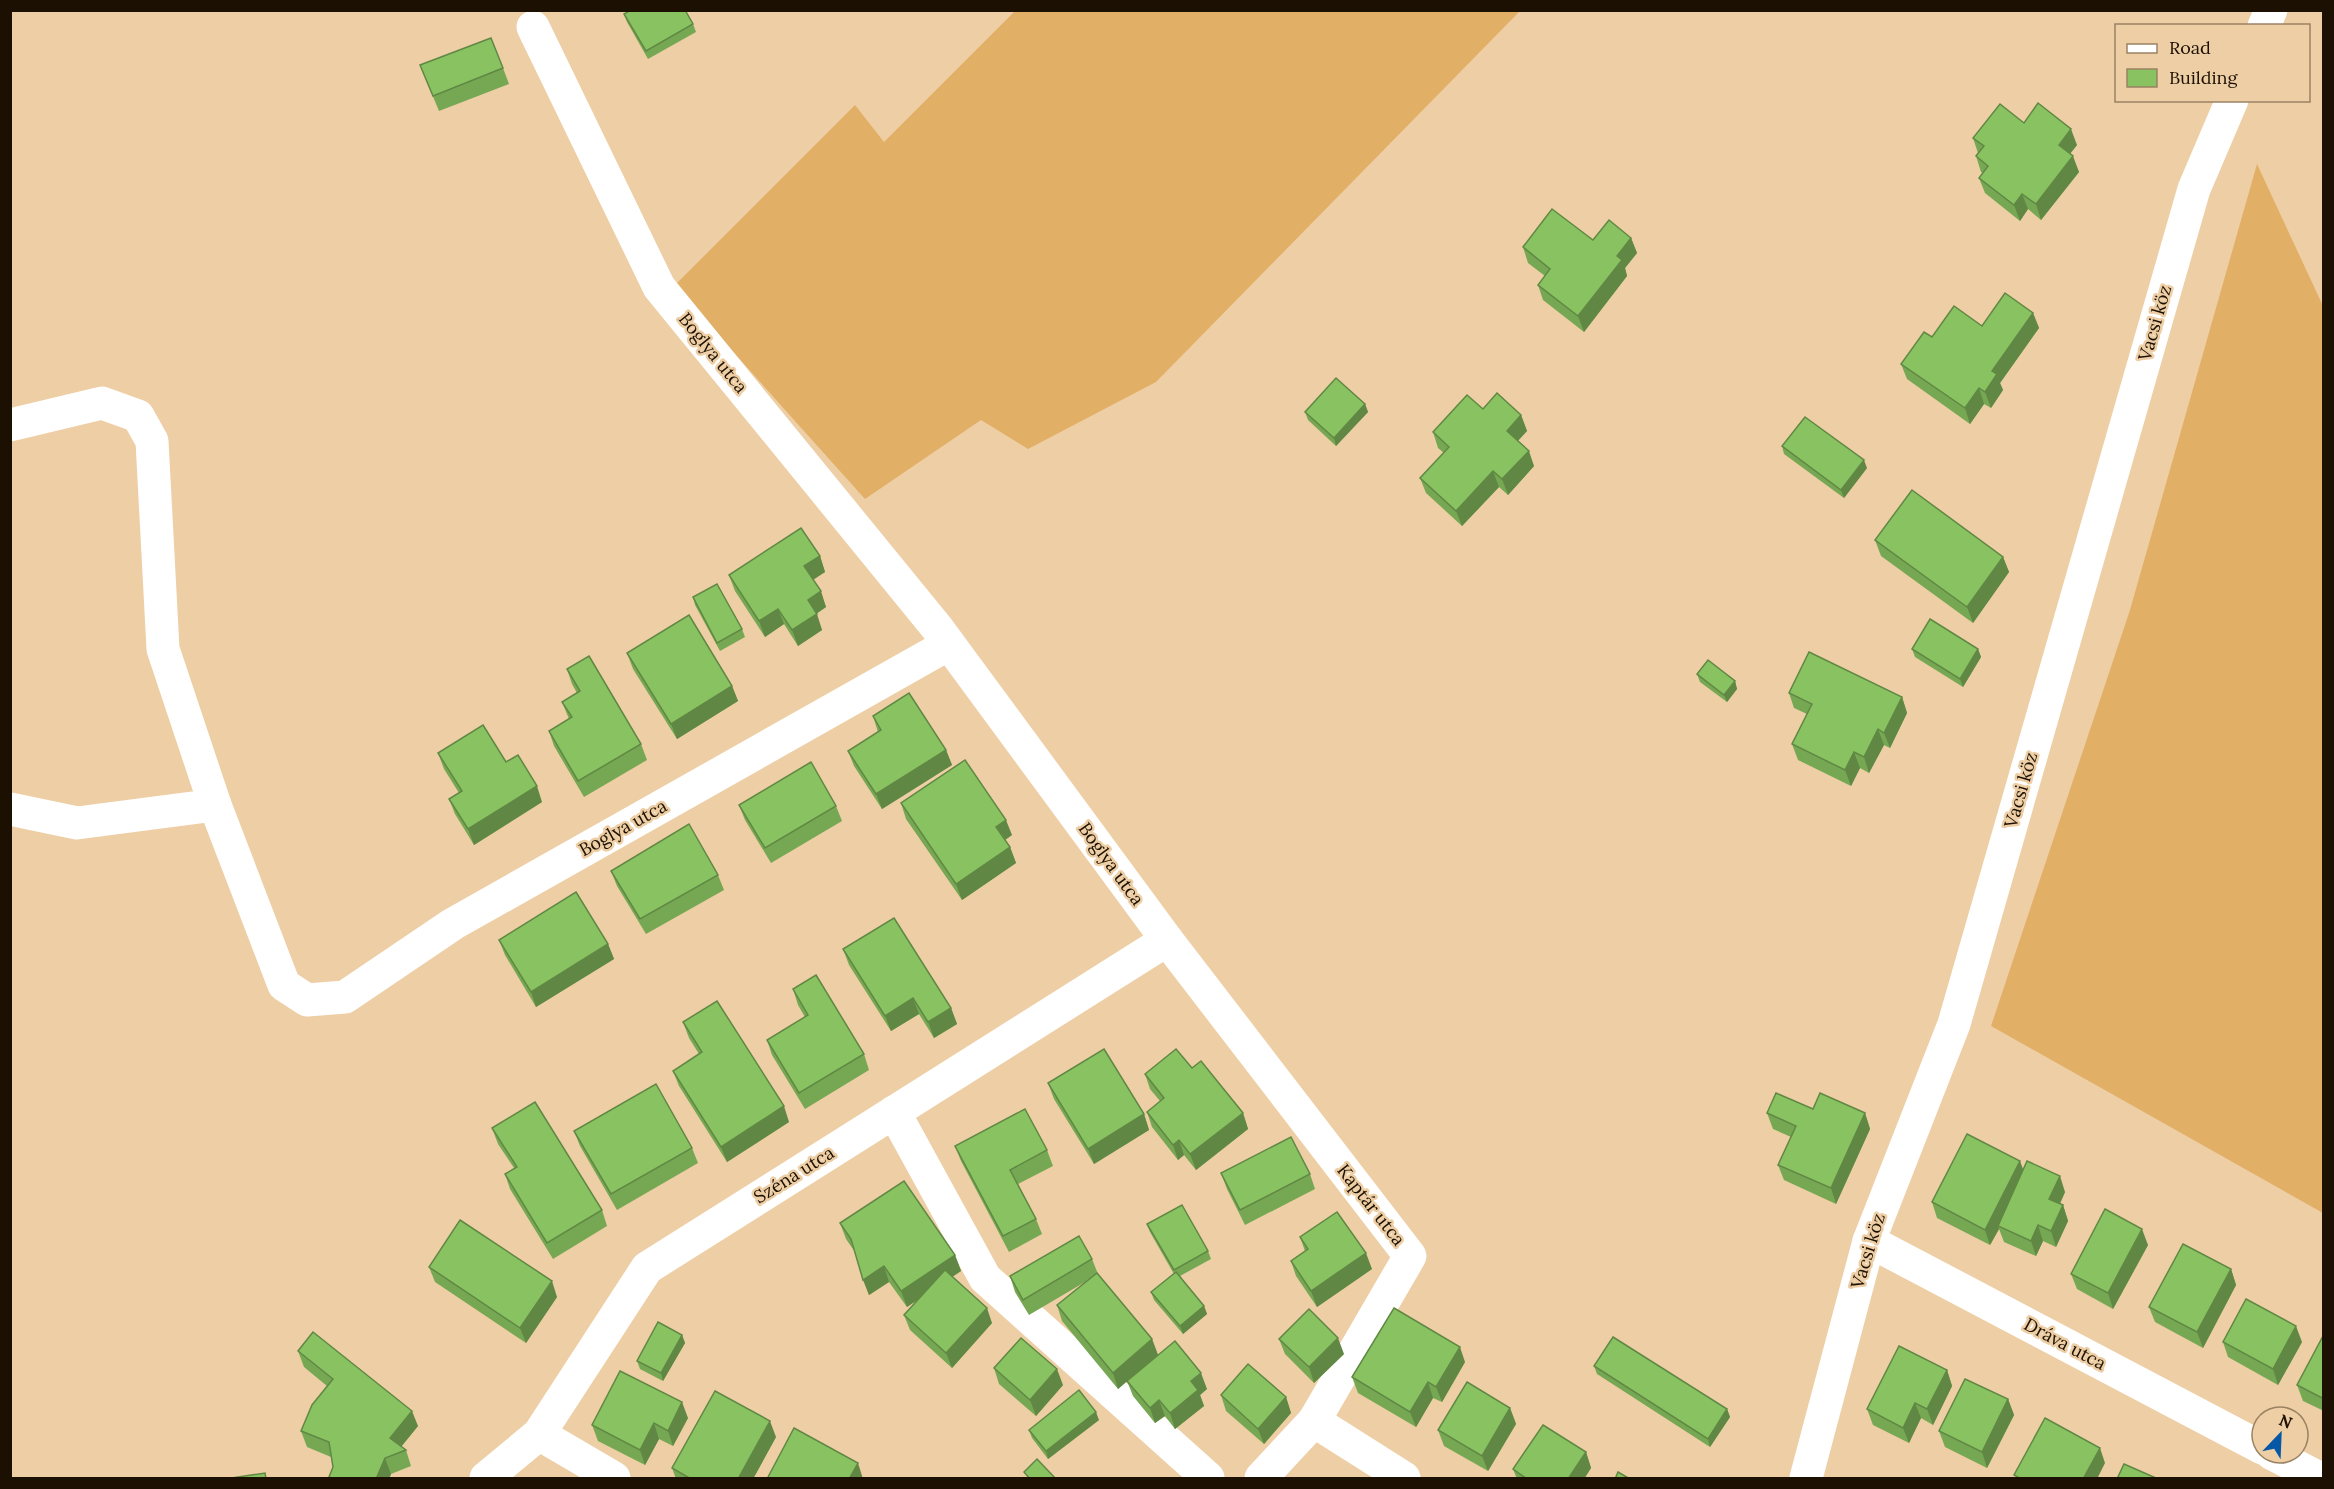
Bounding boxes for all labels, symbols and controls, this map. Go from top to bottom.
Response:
legend [2115,24,2310,102]
text: Road [2169,36,2211,59]
text: Building [2169,66,2239,89]
street label: Vacsi köz [2132,282,2176,364]
street label: Boglya utca [674,308,753,398]
street label: Vacsi köz [1998,749,2042,831]
street label: Boglya utca [575,794,671,861]
street label: Boglya utca [1074,818,1149,910]
street label: Széna utca [749,1141,838,1208]
street label: Kaptár utca [1332,1159,1411,1250]
street label: Vacsi köz [1845,1210,1890,1292]
street label: Dráva utca [2020,1312,2110,1375]
north arrow [2250,1405,2310,1465]
text: N [2276,1410,2295,1433]

